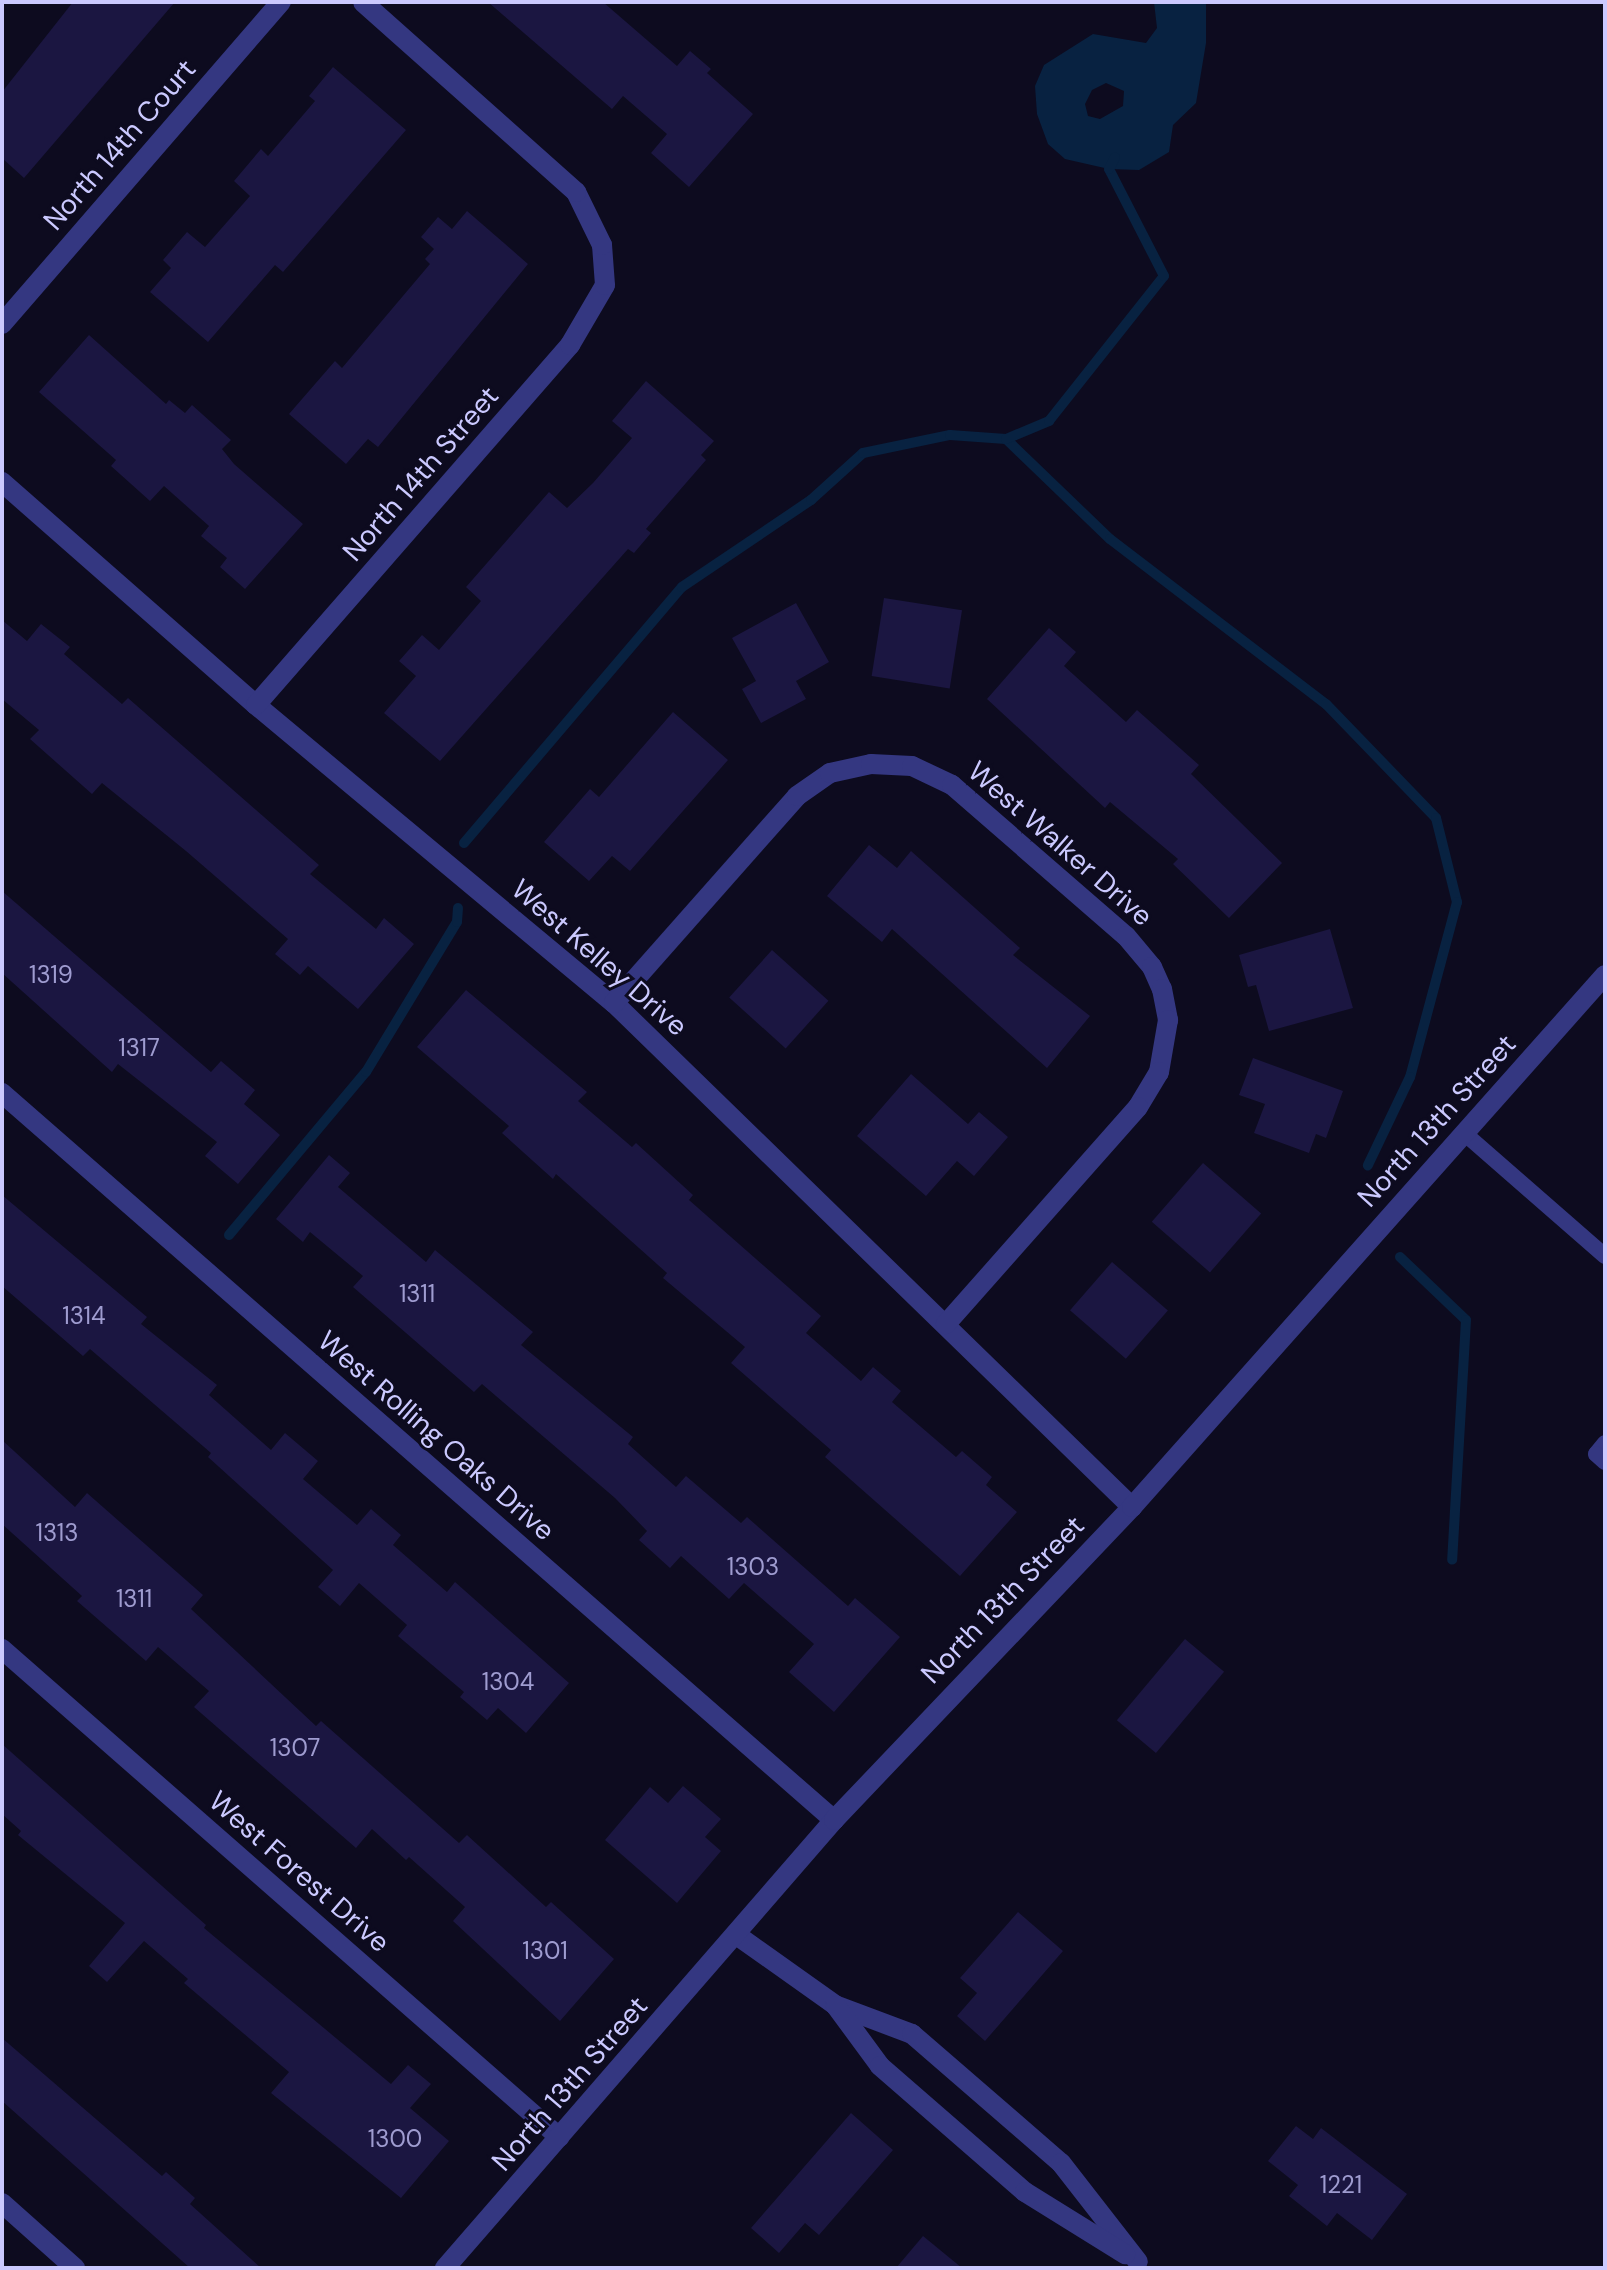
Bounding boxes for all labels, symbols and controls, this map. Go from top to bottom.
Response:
street label: North 14th Court [37,53,203,237]
street label: North 14th Street [336,380,506,568]
street label: West Walker Drive [961,755,1159,933]
street label: West Kelley Drive [504,873,694,1043]
house number: 1319 [29,961,73,989]
street label: North 13th Street [1351,1028,1523,1214]
house number: 1317 [118,1034,160,1062]
house number: 1311 [399,1280,435,1308]
house number: 1314 [62,1302,106,1330]
street label: West Rolling Oaks Drive [311,1324,561,1548]
street label: North 13th Street [915,1509,1091,1691]
house number: 1313 [36,1519,78,1547]
house number: 1303 [727,1553,779,1581]
house number: 1311 [116,1585,152,1613]
house number: 1304 [482,1668,534,1696]
house number: 1307 [270,1734,320,1762]
street label: West Forest Drive [202,1784,396,1960]
house number: 1301 [522,1937,568,1965]
street label: North 13th Street [485,1990,655,2178]
house number: 1300 [368,2125,422,2153]
house number: 1221 [1320,2171,1362,2199]

